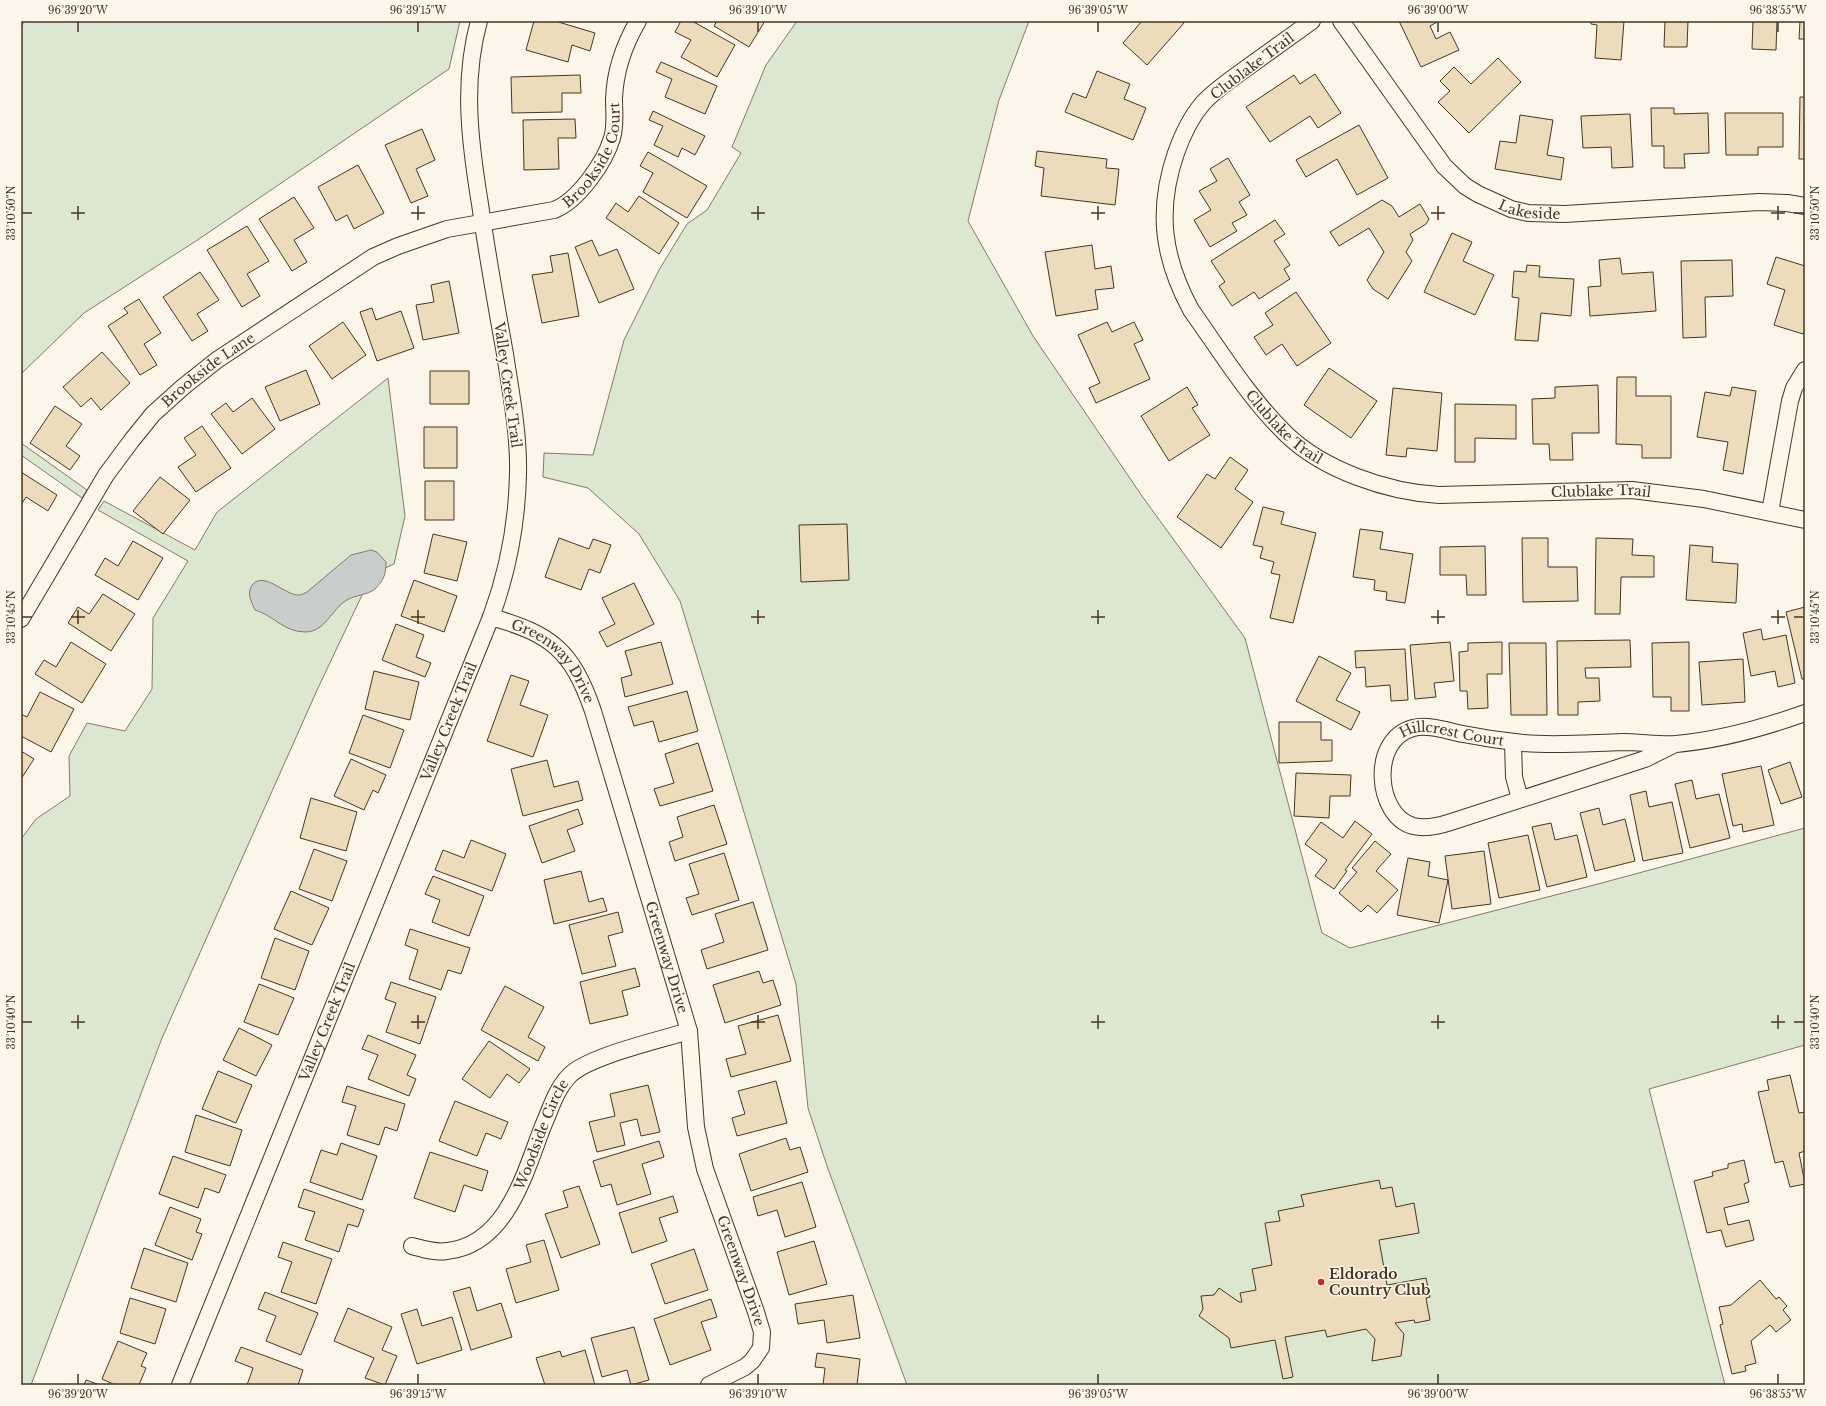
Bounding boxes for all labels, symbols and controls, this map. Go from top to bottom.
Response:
text: 96°39'20"W [48,4,108,17]
text: 96°39'15"W [390,4,447,17]
text: 96°39'10"W [729,4,787,17]
text: 96°39'05"W [1068,4,1128,17]
text: 96°39'00"W [1408,4,1469,17]
text: 96°38'55"W [1749,4,1807,17]
street label: Clublake Trail [1207,28,1298,103]
street label: Brookside Court [559,101,624,212]
text: 33°10'50"N [5,186,18,240]
text: 33°10'50"N [1809,186,1822,240]
street label: Lakeside [1496,196,1561,223]
street label: Valley Creek Trail [490,320,526,449]
street label: Brookside Lane [158,329,258,411]
street label: Clublake Trail [1242,386,1326,468]
street label: Clublake Trail [1551,481,1653,501]
text: 33°10'45"N [5,590,18,644]
text: 33°10'45"N [1809,590,1822,644]
street label: Greenway Drive [509,615,598,706]
street label: Valley Creek Trail [416,659,481,784]
street label: Hillcrest Court [1396,718,1506,750]
street label: Greenway Drive [642,899,692,1015]
street label: Valley Creek Trail [295,959,359,1085]
text: 33°10'40"N [5,995,18,1049]
text: 33°10'40"N [1809,995,1822,1049]
street label: Woodside Circle [510,1075,572,1194]
street label: Greenway Drive [713,1213,769,1328]
place label: Eldorado Country Club [1329,1265,1430,1299]
marker: Eldorado Country Club [1316,1277,1326,1287]
text: 96°39'20"W [48,1388,108,1401]
text: 96°39'15"W [390,1388,447,1401]
text: 96°39'10"W [729,1388,787,1401]
text: 96°39'05"W [1068,1388,1128,1401]
text: 96°39'00"W [1408,1388,1469,1401]
text: 96°38'55"W [1749,1388,1807,1401]

